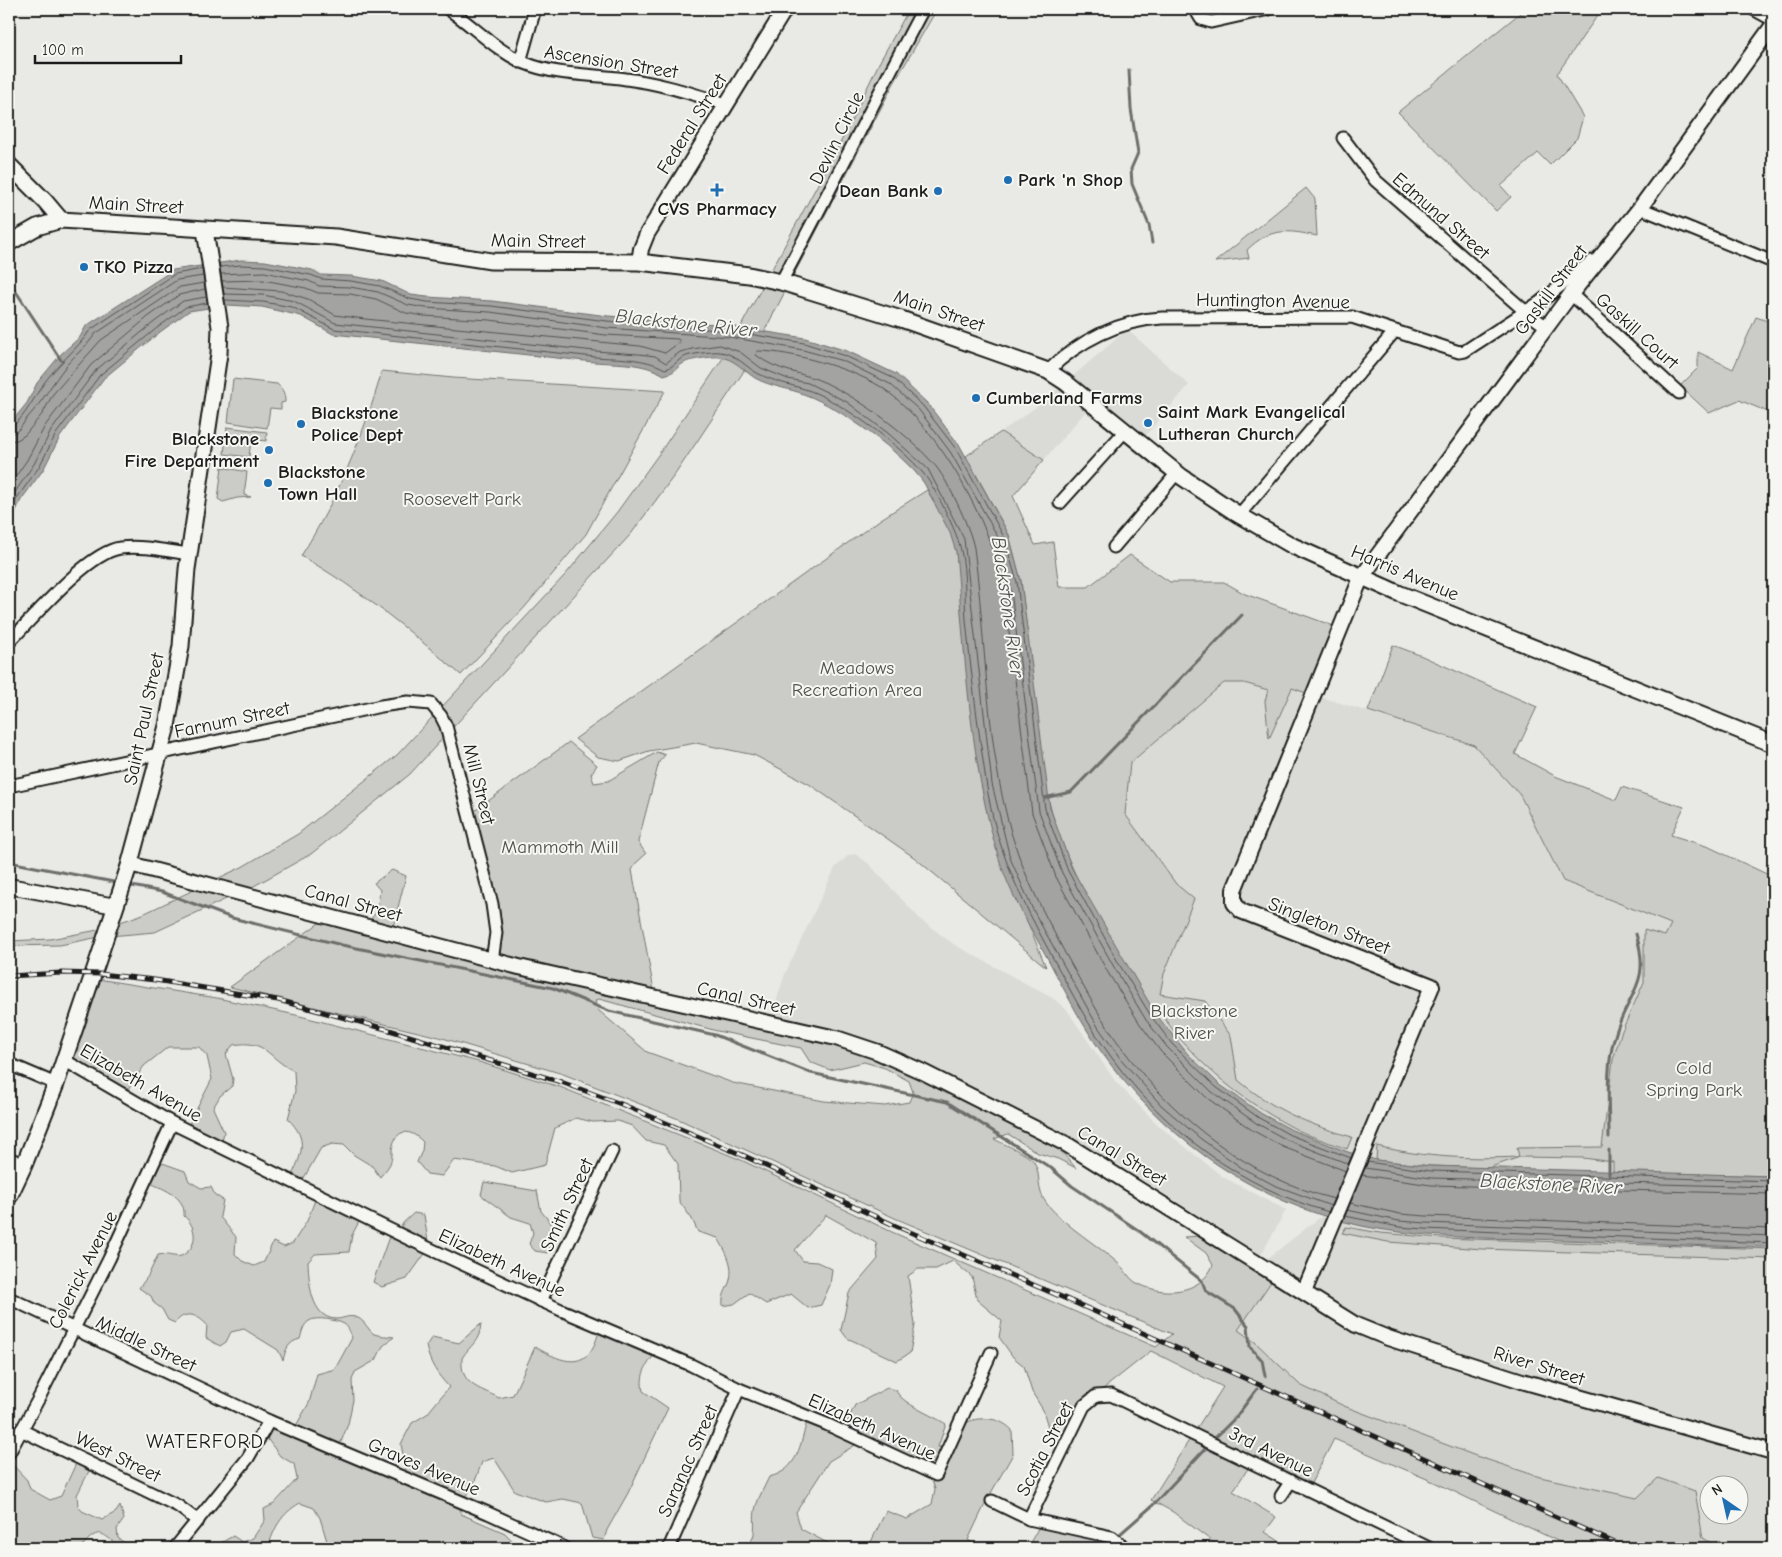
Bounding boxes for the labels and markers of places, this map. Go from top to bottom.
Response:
place label: Park 'n Shop [1018,169,1123,191]
marker: Park 'n Shop [1002,174,1014,186]
place label: Dean Bank [839,180,929,202]
marker: CVS Pharmacy [711,184,723,196]
marker: Dean Bank [932,185,944,197]
place label: CVS Pharmacy [657,198,777,220]
place label: TKO Pizza [94,256,174,278]
marker: TKO Pizza [78,261,90,273]
place label: Cumberland Farms [986,387,1142,409]
marker: Cumberland Farms [970,392,982,404]
place label: Saint Mark Evangelical Lutheran Church [1158,401,1346,445]
place label: Blackstone Police Dept [311,402,403,446]
marker: Saint Mark Evangelical Lutheran Church [1142,417,1154,429]
marker: Blackstone Police Dept [295,418,307,430]
place label: Blackstone Fire Department [125,428,260,472]
marker: Blackstone Fire Department [263,444,275,456]
place label: Blackstone Town Hall [278,461,365,505]
marker: Blackstone Town Hall [262,477,274,489]

